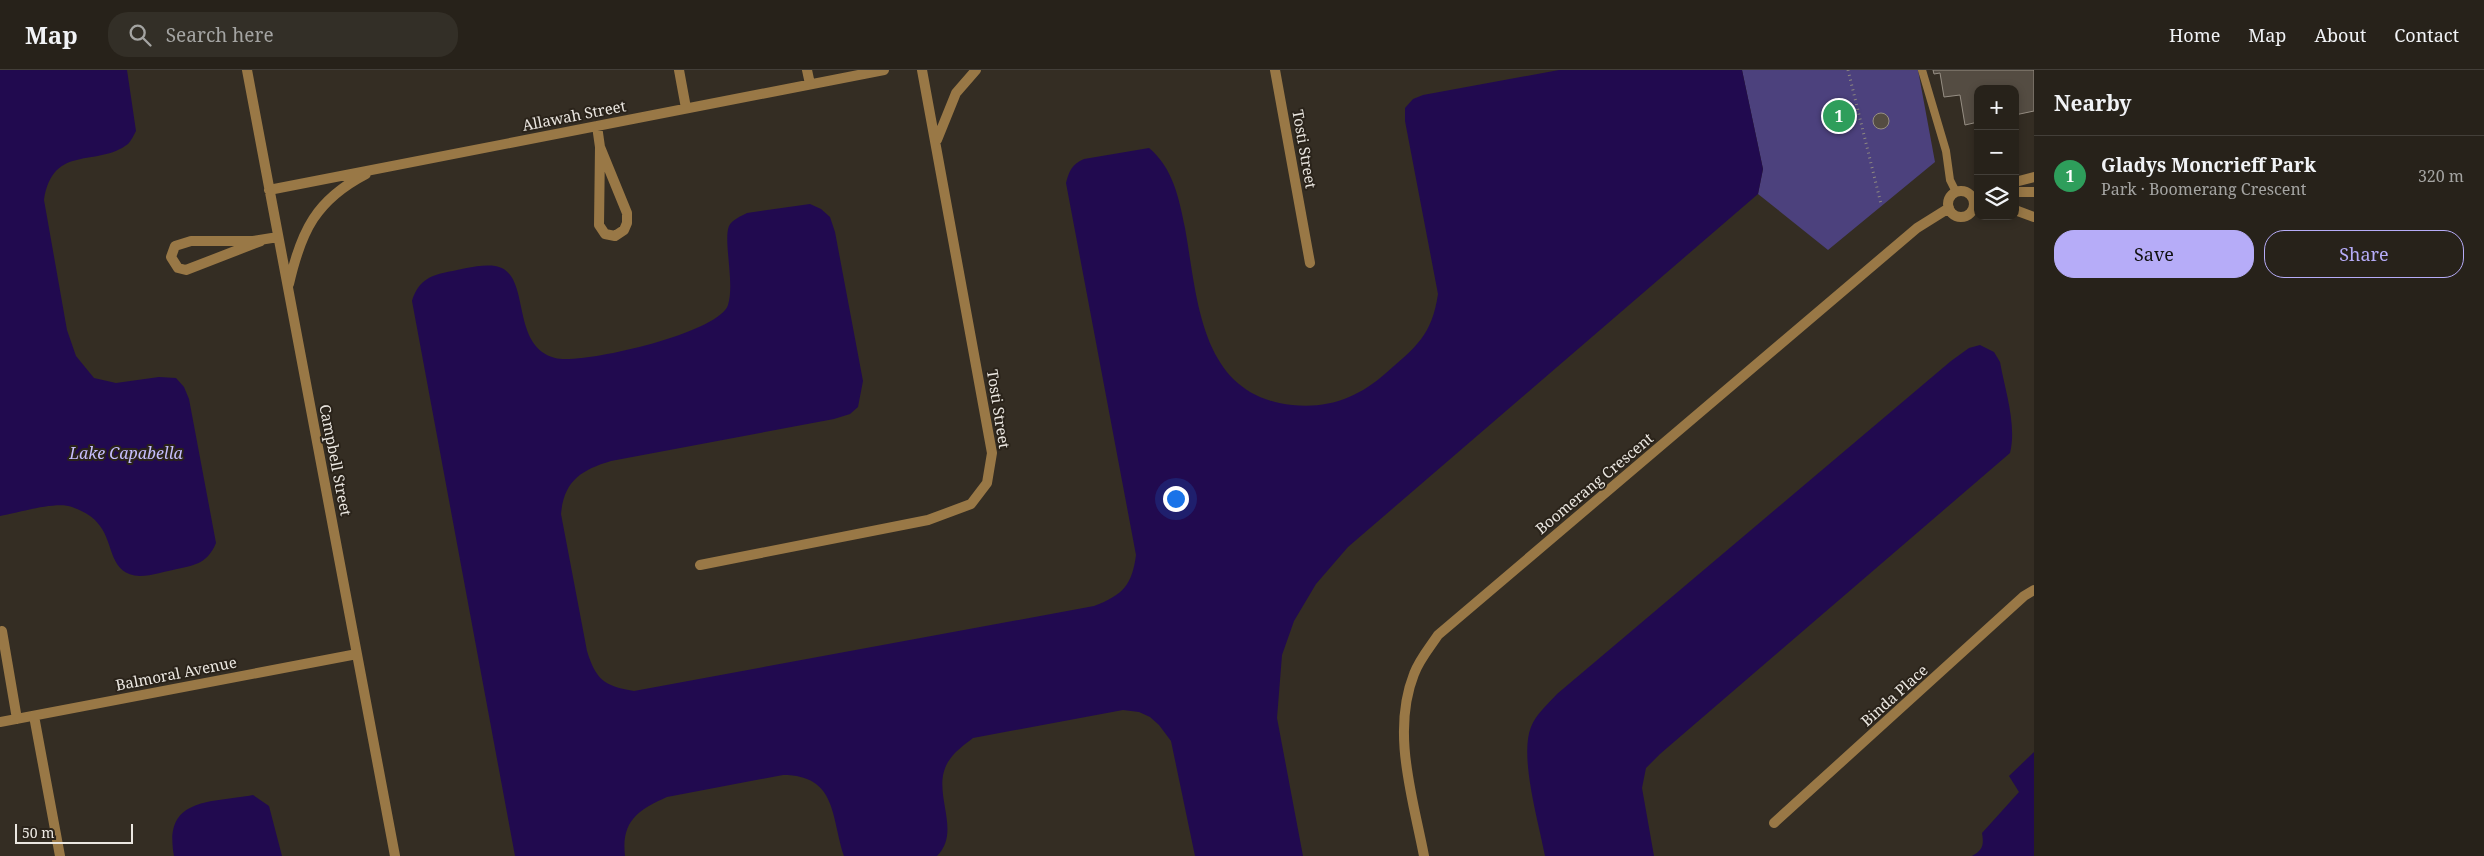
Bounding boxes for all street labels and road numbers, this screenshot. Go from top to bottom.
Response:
street label: Allawah Street [521,95,627,135]
street label: Tosti Street [1288,108,1322,190]
street label: Tosti Street [983,368,1015,450]
street label: Campbell Street [315,402,357,518]
street label: Boomerang Crescent [1531,428,1657,538]
street label: Balmoral Avenue [114,651,238,695]
street label: Binda Place [1856,660,1932,730]

